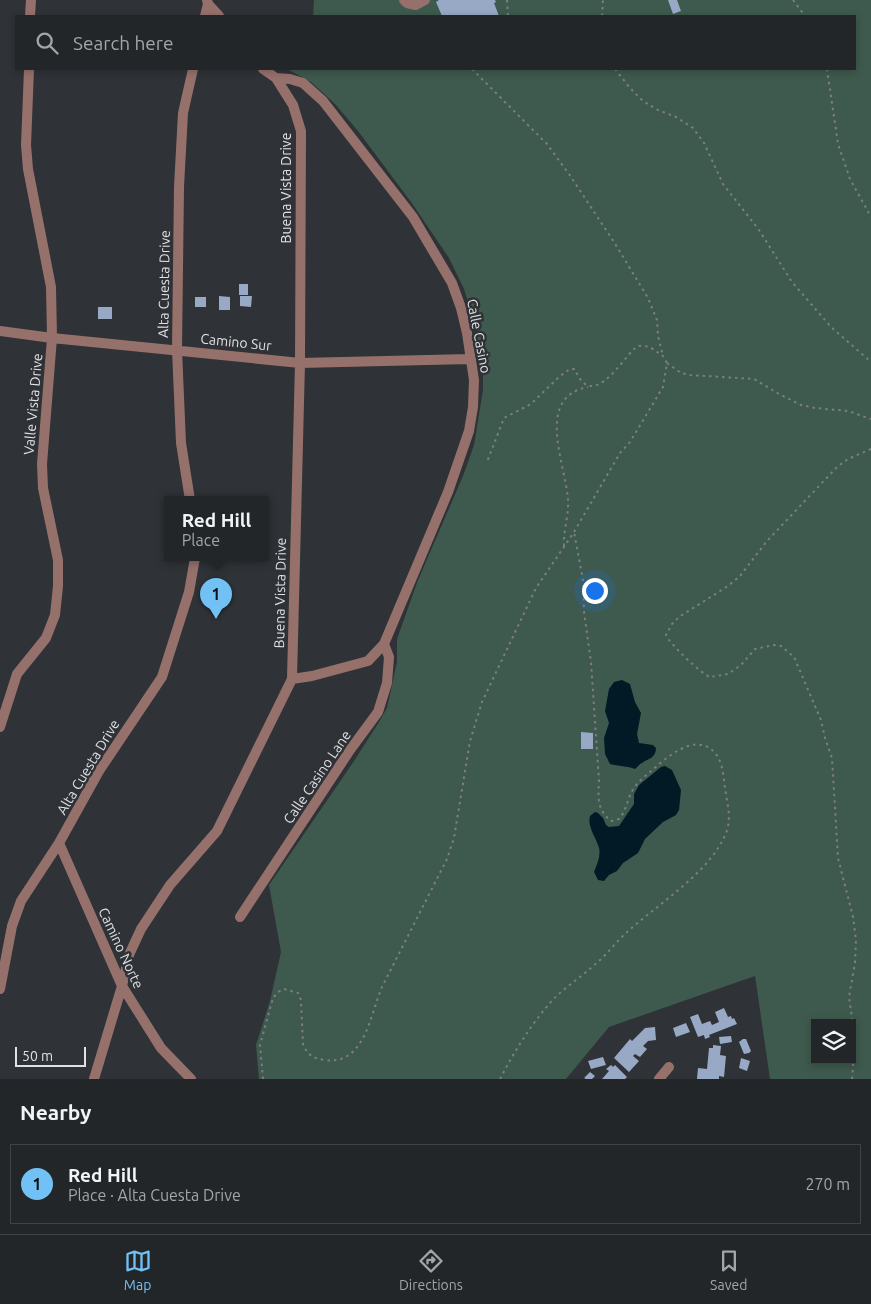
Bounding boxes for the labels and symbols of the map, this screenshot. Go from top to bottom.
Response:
street label: Buena Vista Drive [278,133,294,243]
street label: Alta Cuesta Drive [155,230,173,338]
street label: Calle Casino [464,297,494,375]
street label: Camino Sur [200,330,273,354]
street label: Valle Vista Drive [21,353,45,455]
street label: Buena Vista Drive [271,537,289,649]
pin: 1 [200,578,232,619]
your location [582,578,608,604]
street label: Alta Cuesta Drive [53,717,123,817]
street label: Calle Casino Lane [280,727,354,827]
street label: Camino Norte [95,905,147,991]
scale bar [15,1044,86,1067]

